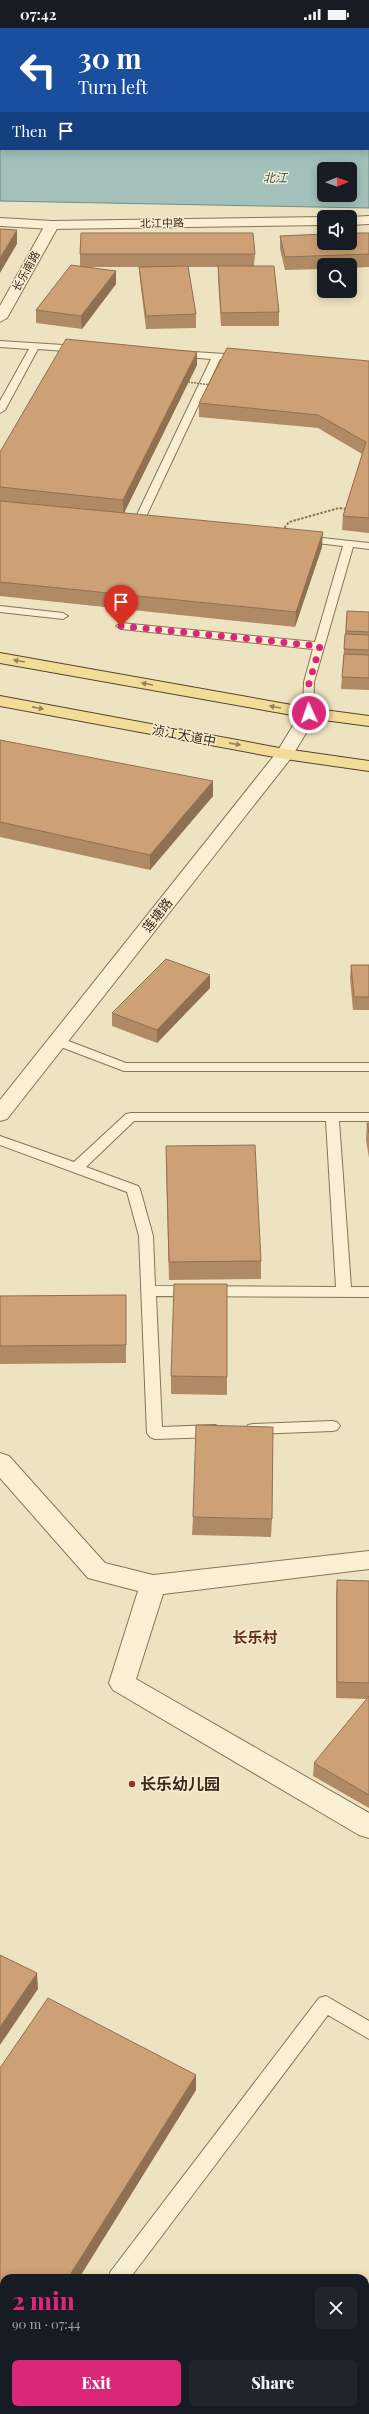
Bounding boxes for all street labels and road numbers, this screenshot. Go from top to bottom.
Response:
street label: 北江中路 [140,215,184,230]
street label: 长乐南路 [8,248,43,294]
street label: 浈江大道中 [151,720,218,749]
street label: 莲塘路 [138,894,175,935]

